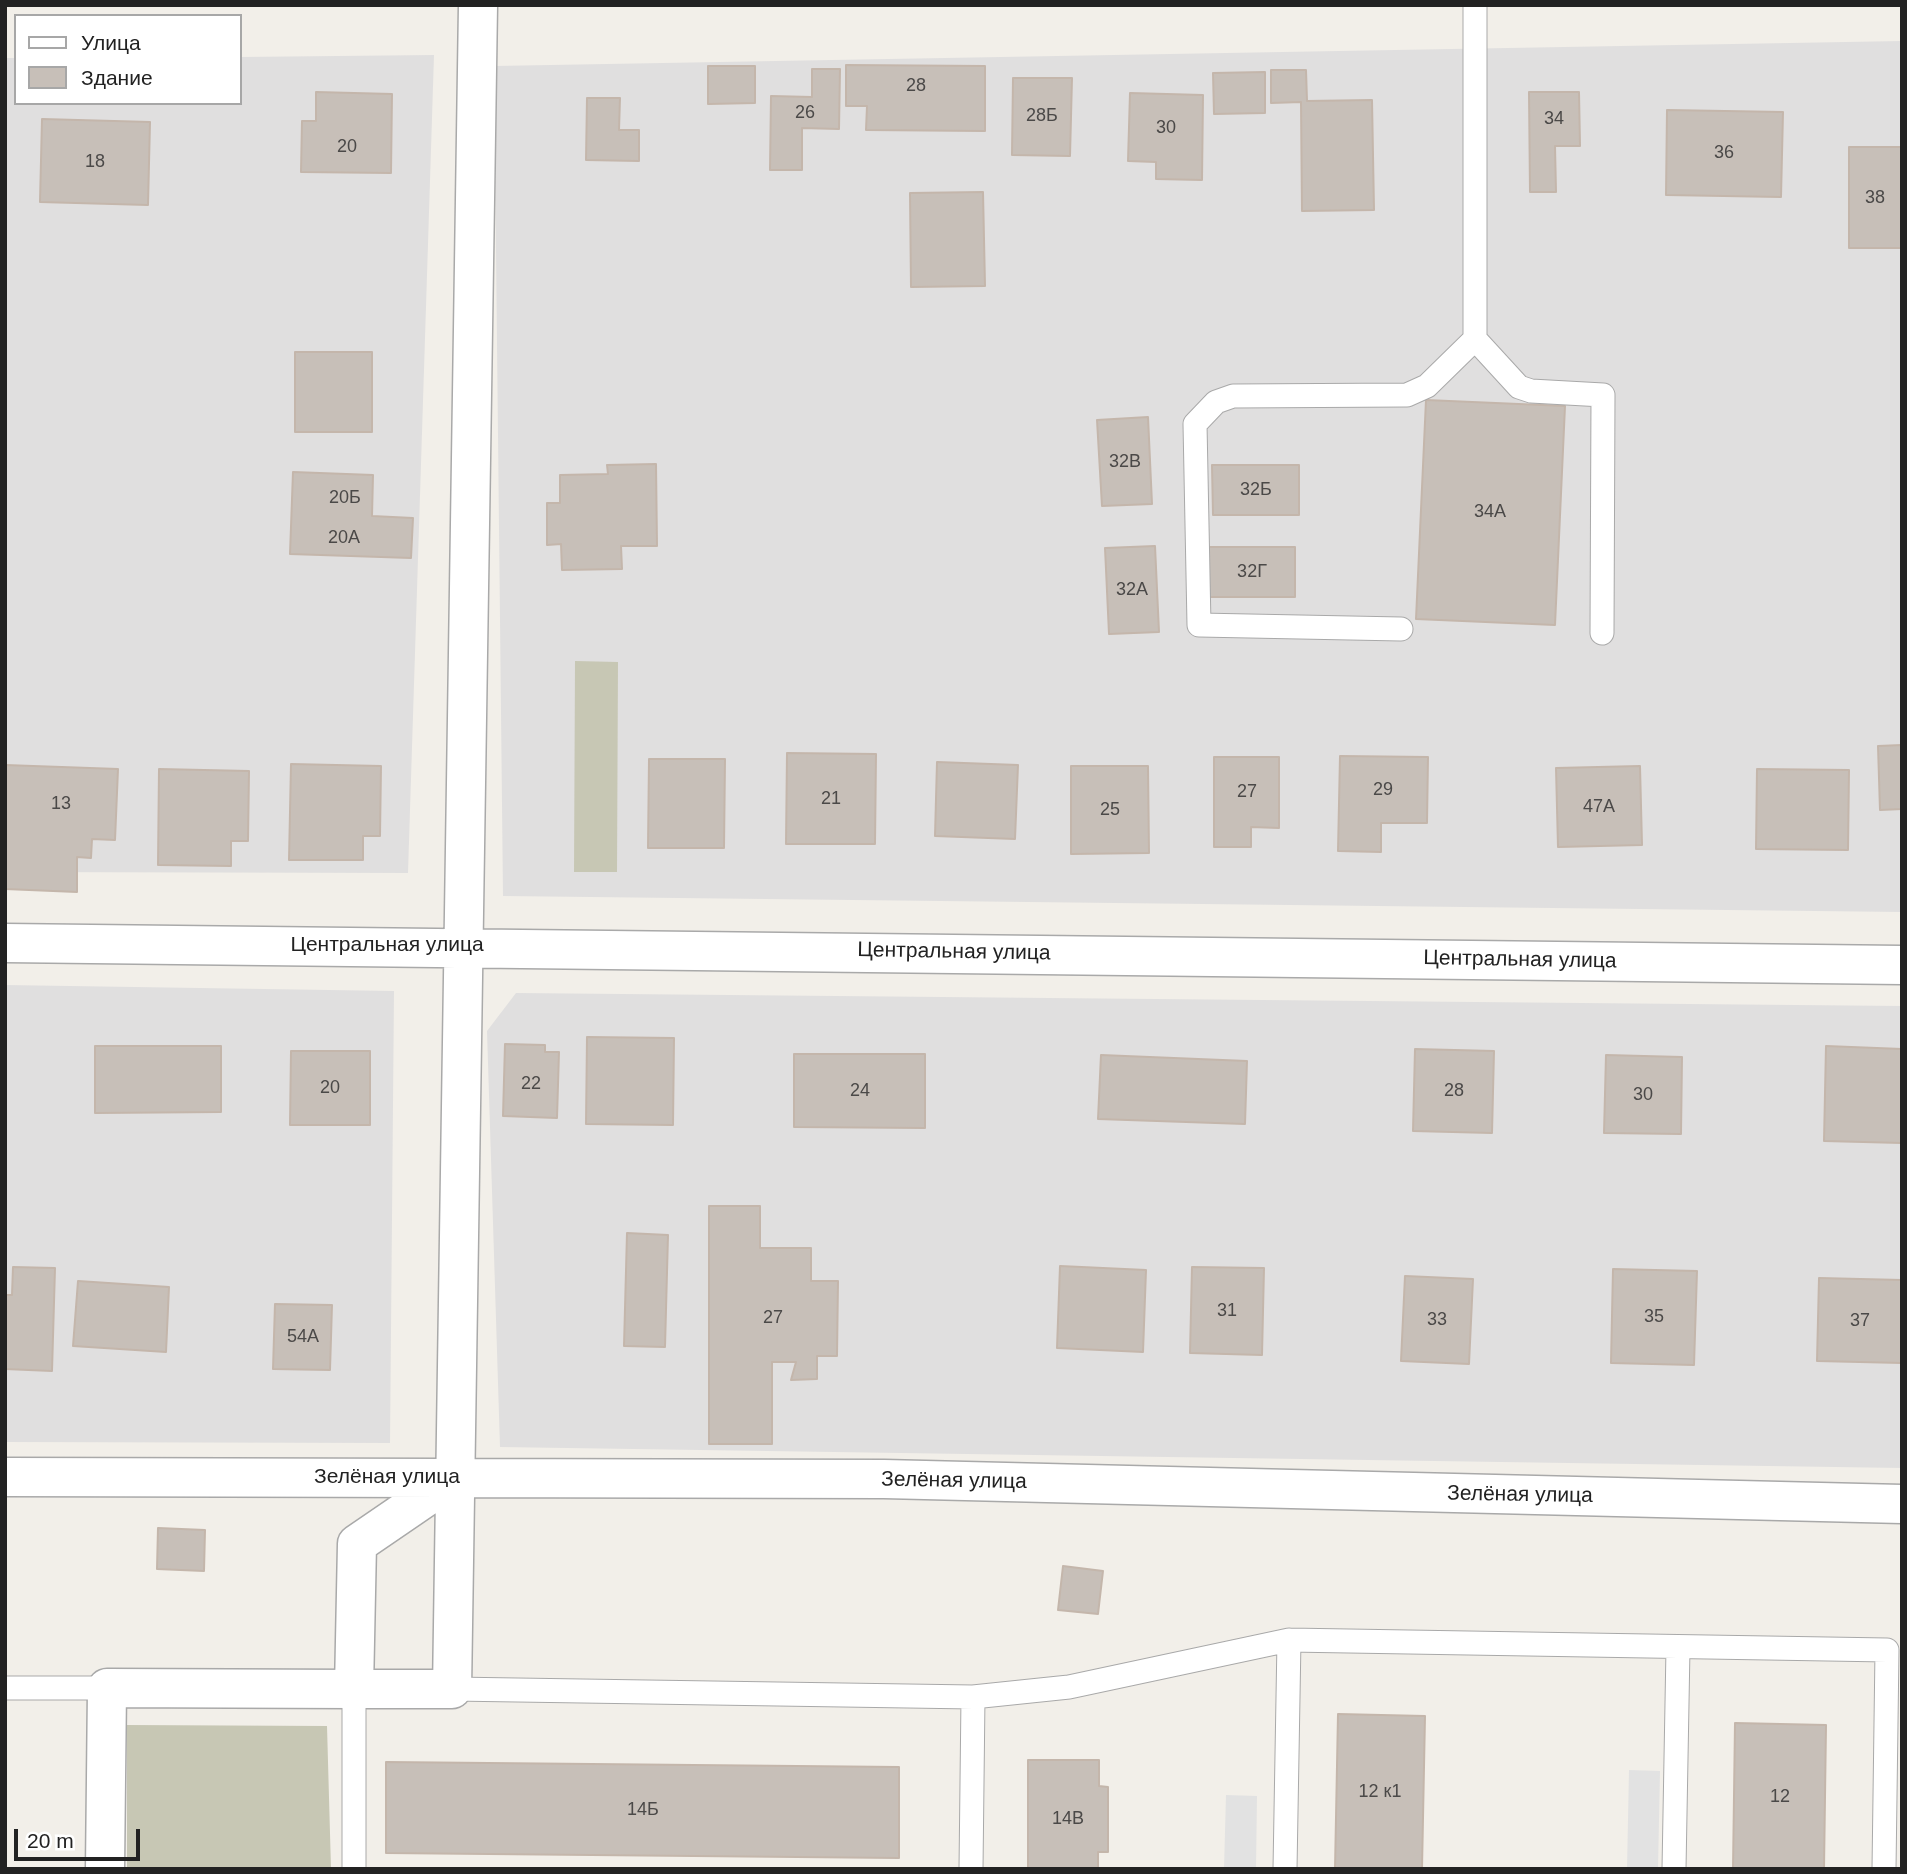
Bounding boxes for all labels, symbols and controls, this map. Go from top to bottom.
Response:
legend [14,14,242,105]
text: Улица [81,31,141,54]
text: Здание [81,66,153,89]
house number: 28 [906,75,926,97]
house number: 26 [795,102,815,124]
house number: 28Б [1026,105,1058,127]
house number: 34 [1544,108,1564,130]
house number: 30 [1156,117,1176,139]
house number: 20 [337,136,357,158]
house number: 36 [1714,142,1734,164]
house number: 18 [85,151,105,173]
house number: 38 [1865,187,1885,209]
house number: 32В [1109,451,1141,473]
house number: 32Б [1240,479,1272,501]
house number: 20Б [329,487,361,509]
house number: 34А [1474,501,1506,523]
house number: 20А [328,527,360,549]
house number: 32Г [1237,561,1267,583]
house number: 32А [1116,579,1148,601]
house number: 29 [1373,779,1393,801]
house number: 27 [1237,781,1257,803]
house number: 21 [821,788,841,810]
house number: 13 [51,793,71,815]
house number: 47А [1583,796,1615,818]
house number: 25 [1100,799,1120,821]
street label: Центральная улица [290,932,484,958]
street label: Центральная улица [857,938,1051,966]
street label: Центральная улица [1423,946,1617,974]
house number: 22 [521,1073,541,1095]
house number: 20 [320,1077,340,1099]
house number: 24 [850,1080,870,1102]
house number: 28 [1444,1080,1464,1102]
house number: 30 [1633,1084,1653,1106]
house number: 31 [1217,1300,1237,1322]
house number: 35 [1644,1306,1664,1328]
house number: 27 [763,1307,783,1329]
house number: 33 [1427,1309,1447,1331]
house number: 37 [1850,1310,1870,1332]
house number: 54А [287,1326,319,1348]
street label: Зелёная улица [314,1464,460,1490]
street label: Зелёная улица [881,1467,1027,1495]
street label: Зелёная улица [1447,1481,1593,1509]
house number: 12 к1 [1359,1781,1401,1803]
house number: 12 [1770,1786,1790,1808]
house number: 14Б [627,1799,659,1821]
house number: 14В [1052,1808,1084,1830]
scale bar [18,1814,144,1858]
text: 20 m [27,1829,74,1852]

